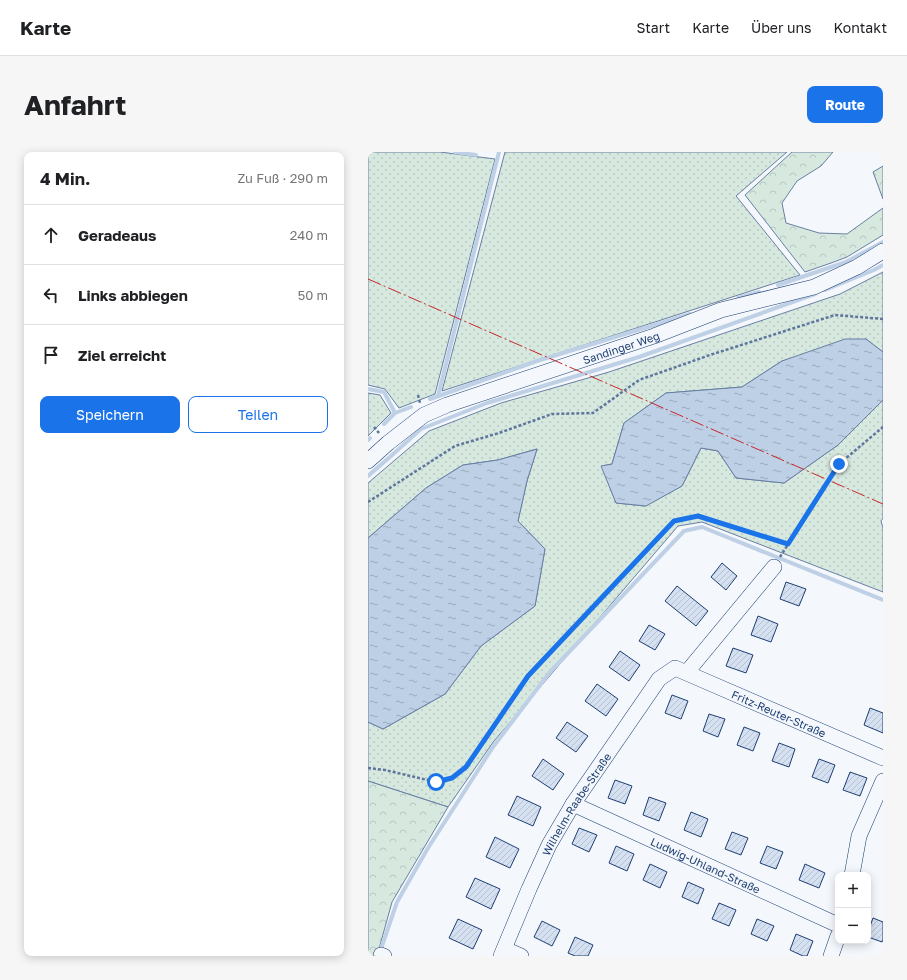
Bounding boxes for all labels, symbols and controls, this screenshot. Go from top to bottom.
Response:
text: Karte [20,16,71,39]
text: Start [637,19,670,36]
text: Karte [692,19,729,36]
text: Über uns [751,19,811,36]
text: Kontakt [833,19,887,36]
button: Route [807,86,883,123]
text: Anfahrt [24,88,126,121]
text: 4 Min. [40,168,90,189]
text: Zu Fuß · 290 m [238,170,328,186]
icon: ahead [40,224,62,246]
text: Geradeaus [78,226,156,244]
text: 240 m [290,227,328,243]
icon: left [40,284,62,306]
text: Links abbiegen [78,286,188,304]
text: 50 m [298,287,328,303]
street label: Sandinger Weg [581,328,661,366]
icon: arrive [40,344,62,366]
text: Ziel erreicht [78,346,166,364]
button: Speichern [40,396,180,433]
button: Teilen [188,396,328,433]
route end [830,455,848,473]
street label: Fritz-Reuter-Straße [730,687,828,739]
street label: Wilhelm-Raabe-Straße [539,750,613,857]
route start [427,773,445,791]
street label: Ludwig-Uhland-Straße [649,834,763,895]
map controls [835,872,871,944]
button: + [835,872,871,908]
button: − [835,908,871,944]

